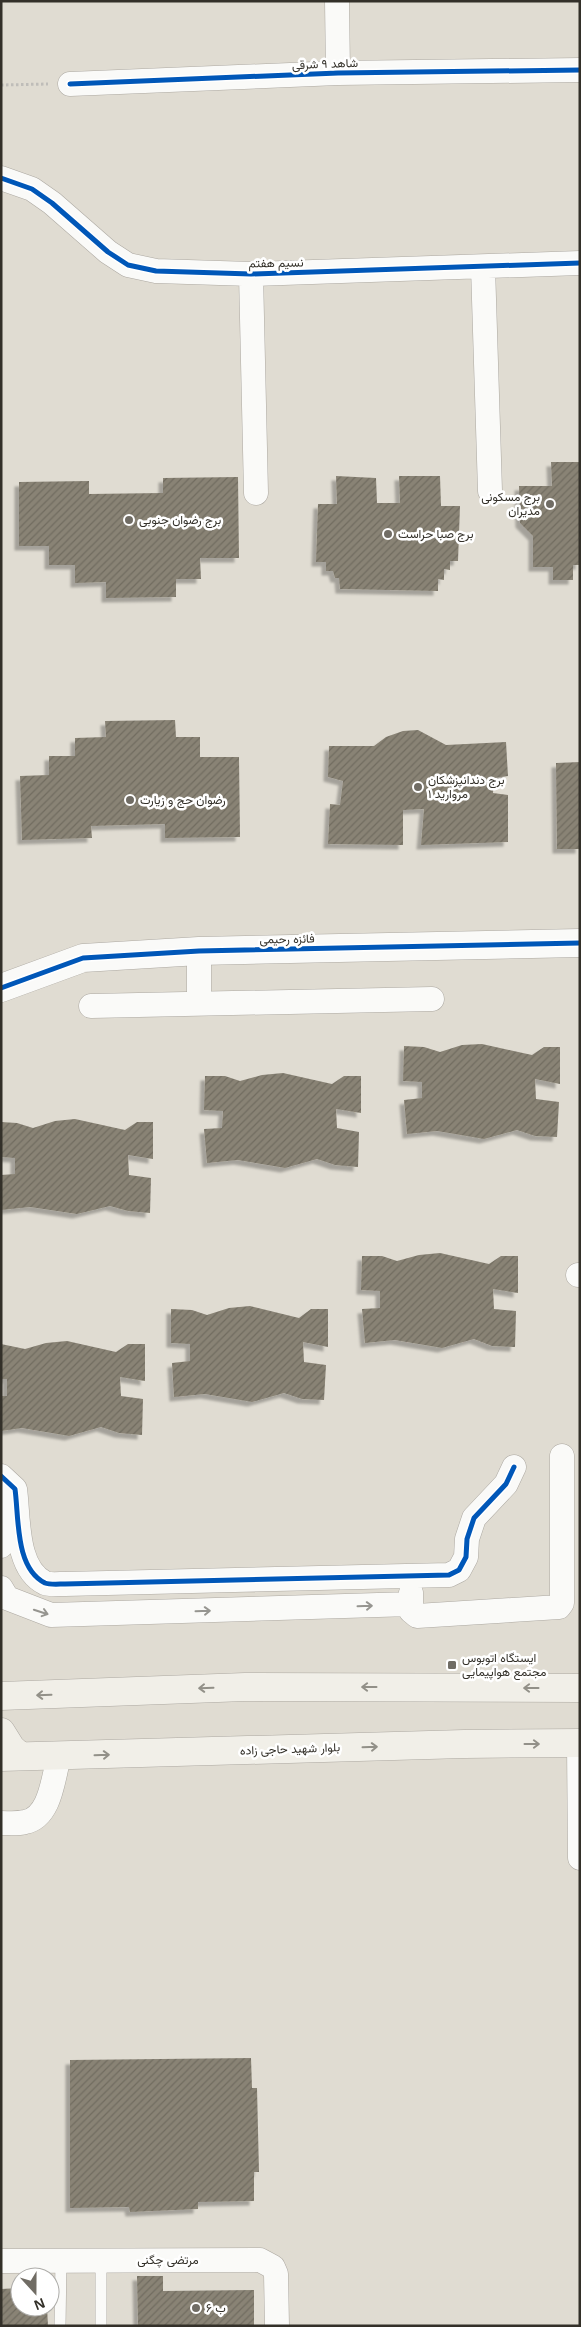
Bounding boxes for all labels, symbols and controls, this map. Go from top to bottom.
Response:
street label: شاهد ۹ شرقی [292,56,358,73]
street label: نسیم هفتم [248,256,304,271]
place label: برج مسکونی مدیران [481,490,540,519]
marker: برج مسکونی مدیران [544,498,556,510]
place label: برج رضوان جنوبی [139,513,221,529]
marker: برج رضوان جنوبی [123,514,135,526]
place label: برج صبا حراست [398,527,473,543]
marker: برج صبا حراست [382,528,394,540]
place label: برج دندانپزشکان مروارید ۱ [428,773,505,802]
marker: برج دندانپزشکان مروارید ۱ [412,781,424,793]
place label: رضوان حج و زیارت [140,793,226,809]
marker: رضوان حج و زیارت [124,794,136,806]
street label: فائزه رحیمی [259,932,315,947]
one-way arrow [357,1601,373,1611]
one-way arrow [195,1606,211,1615]
one-way arrow [33,1607,49,1617]
place label: ایستگاه اتوبوس مجتمع هواپیمایی [462,1651,546,1681]
marker: ایستگاه اتوبوس مجتمع هواپیمایی [446,1659,458,1671]
one-way arrow [361,1682,377,1692]
one-way arrow [523,1683,540,1693]
one-way arrow [198,1684,214,1693]
one-way arrow [36,1690,52,1699]
one-way arrow [524,1739,540,1749]
street label: بلوار شهید حاجی زاده [240,1740,340,1759]
one-way arrow [362,1742,378,1752]
one-way arrow [94,1751,110,1760]
street label: مرتضی چگنی [137,2253,199,2268]
north arrow [10,2267,60,2317]
text: N [32,2295,47,2313]
place label: ب ۶ [206,2301,226,2315]
marker: ب ۶ [190,2302,202,2314]

